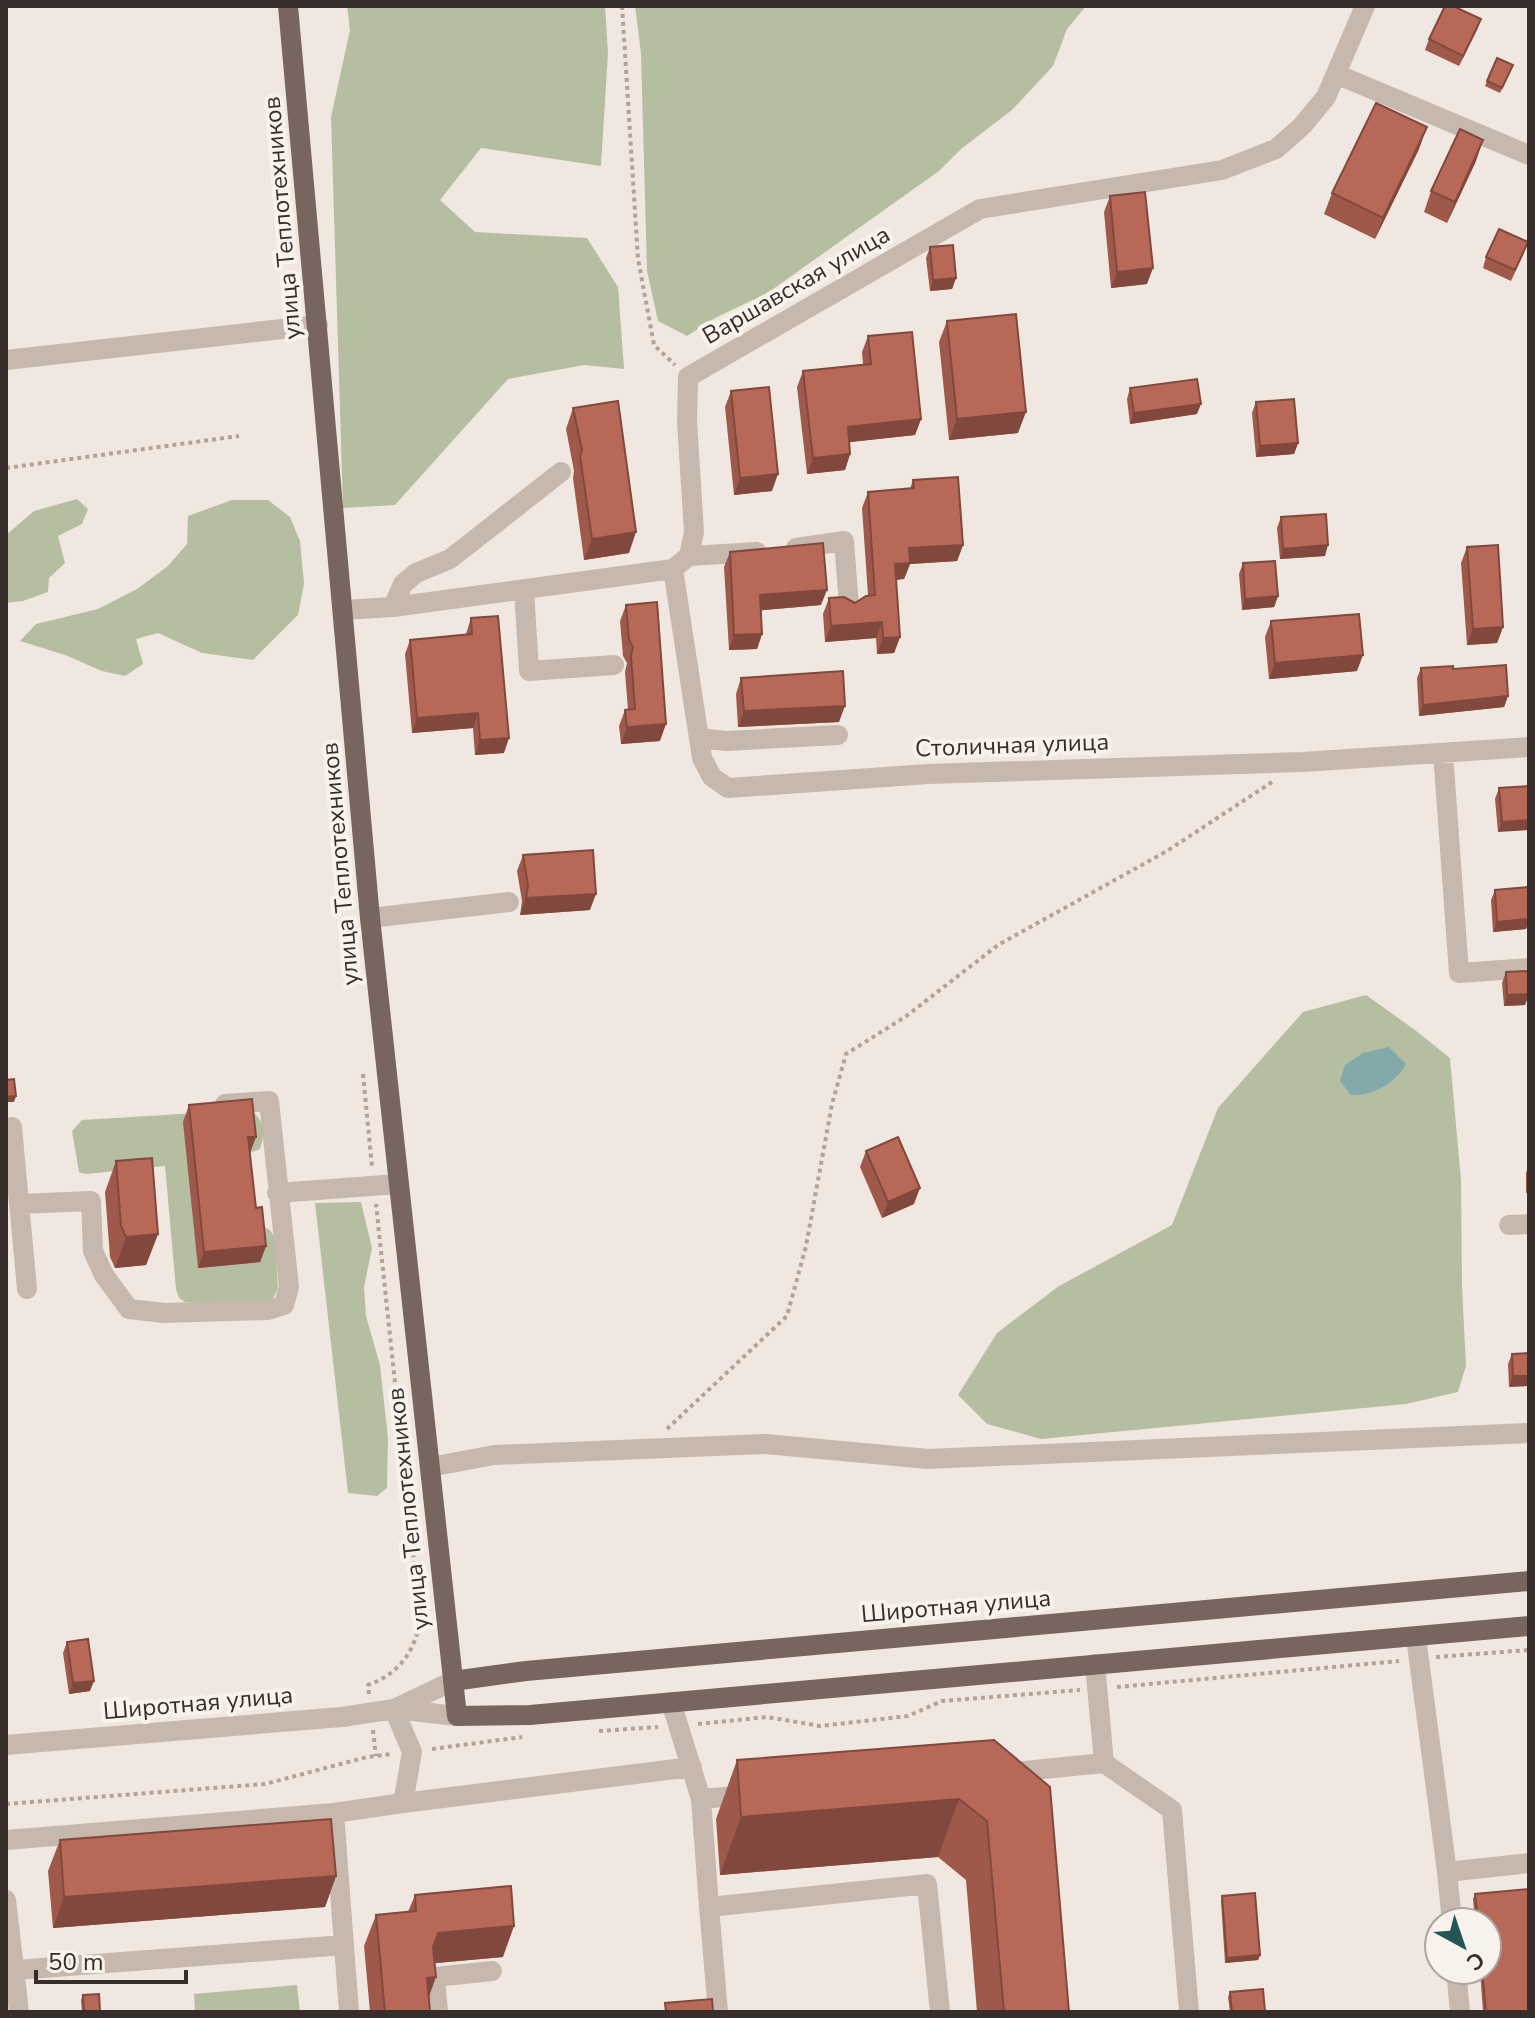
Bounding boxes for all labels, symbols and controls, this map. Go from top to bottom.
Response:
street label: улица Теплотехников [255,95,309,341]
street label: Варшавская улица [696,218,896,352]
street label: Столичная улица [914,726,1110,764]
street label: улица Теплотехников [313,741,367,987]
street label: улица Теплотехников [379,1386,437,1632]
street label: Широтная улица [860,1582,1052,1630]
street label: Широтная улица [102,1679,294,1727]
north arrow [1423,1906,1503,1986]
scale bar [36,1934,186,1984]
text: С [1460,1944,1491,1977]
text: 50 m [48,1946,104,1978]

